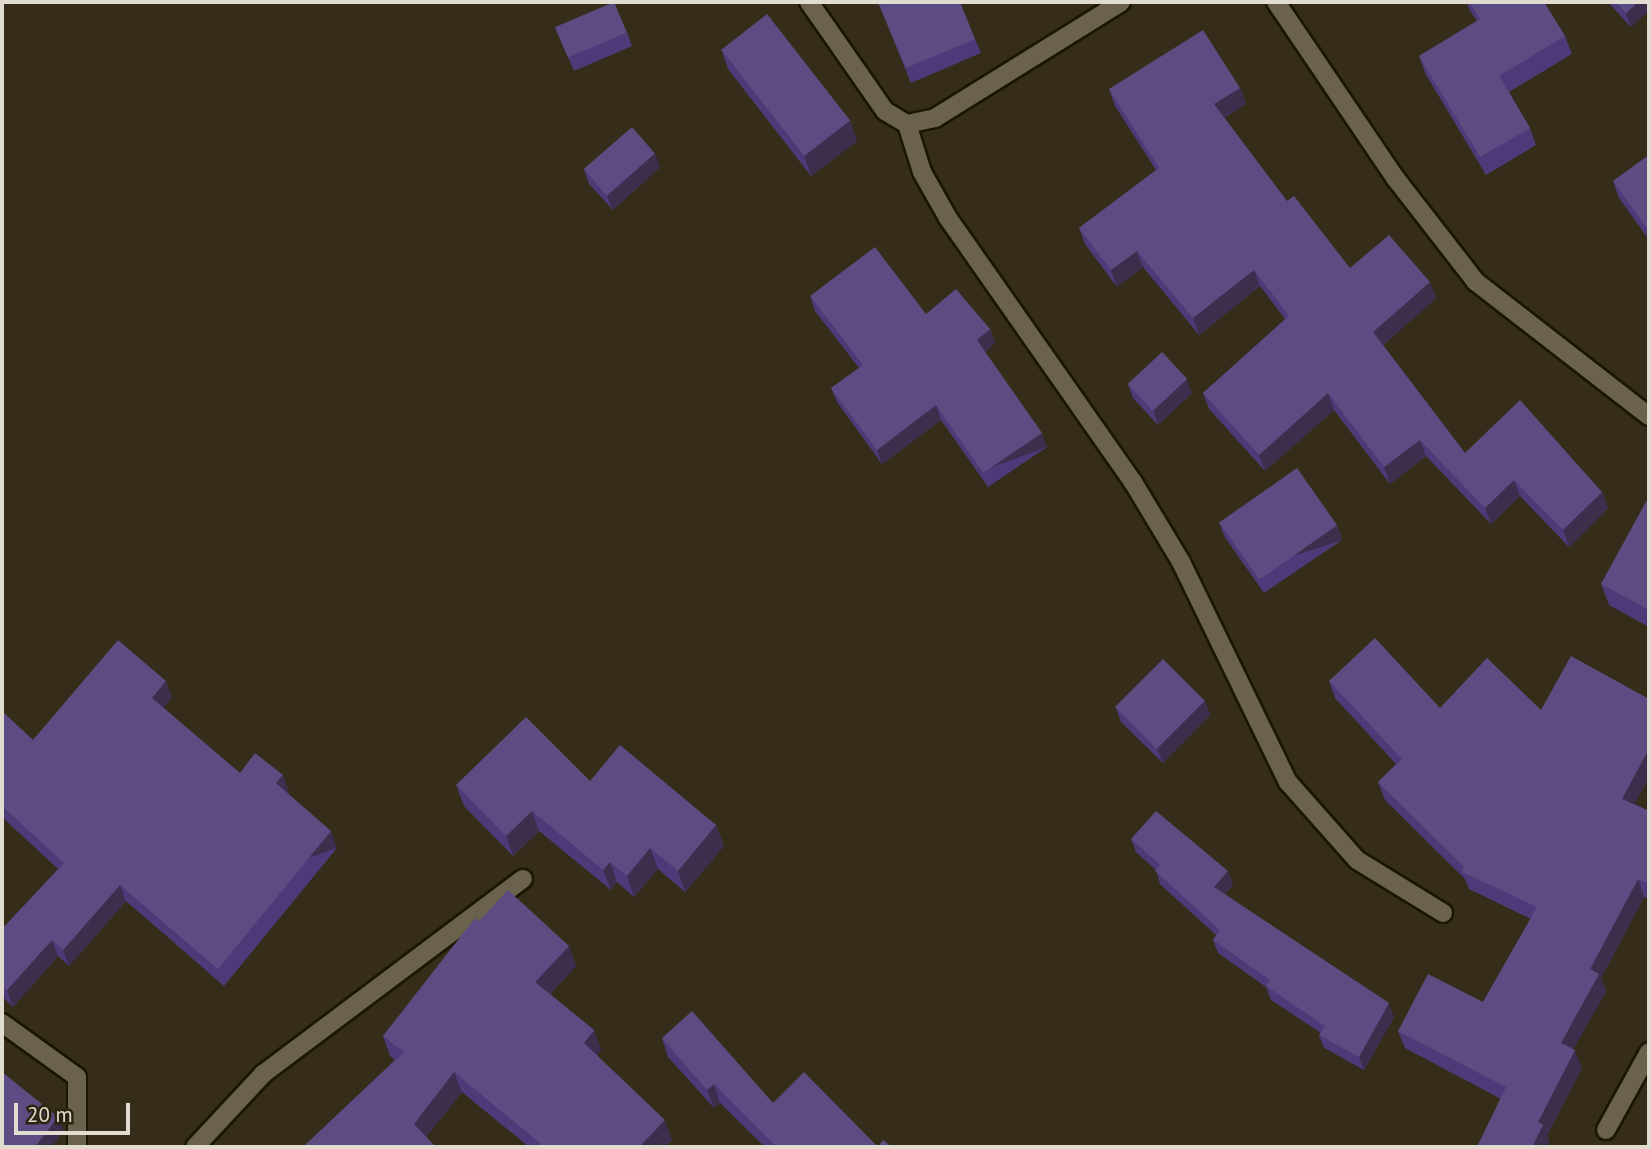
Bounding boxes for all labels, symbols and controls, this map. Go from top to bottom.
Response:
scale bar [18,1090,133,1134]
text: 20 m [27,1101,73,1128]

